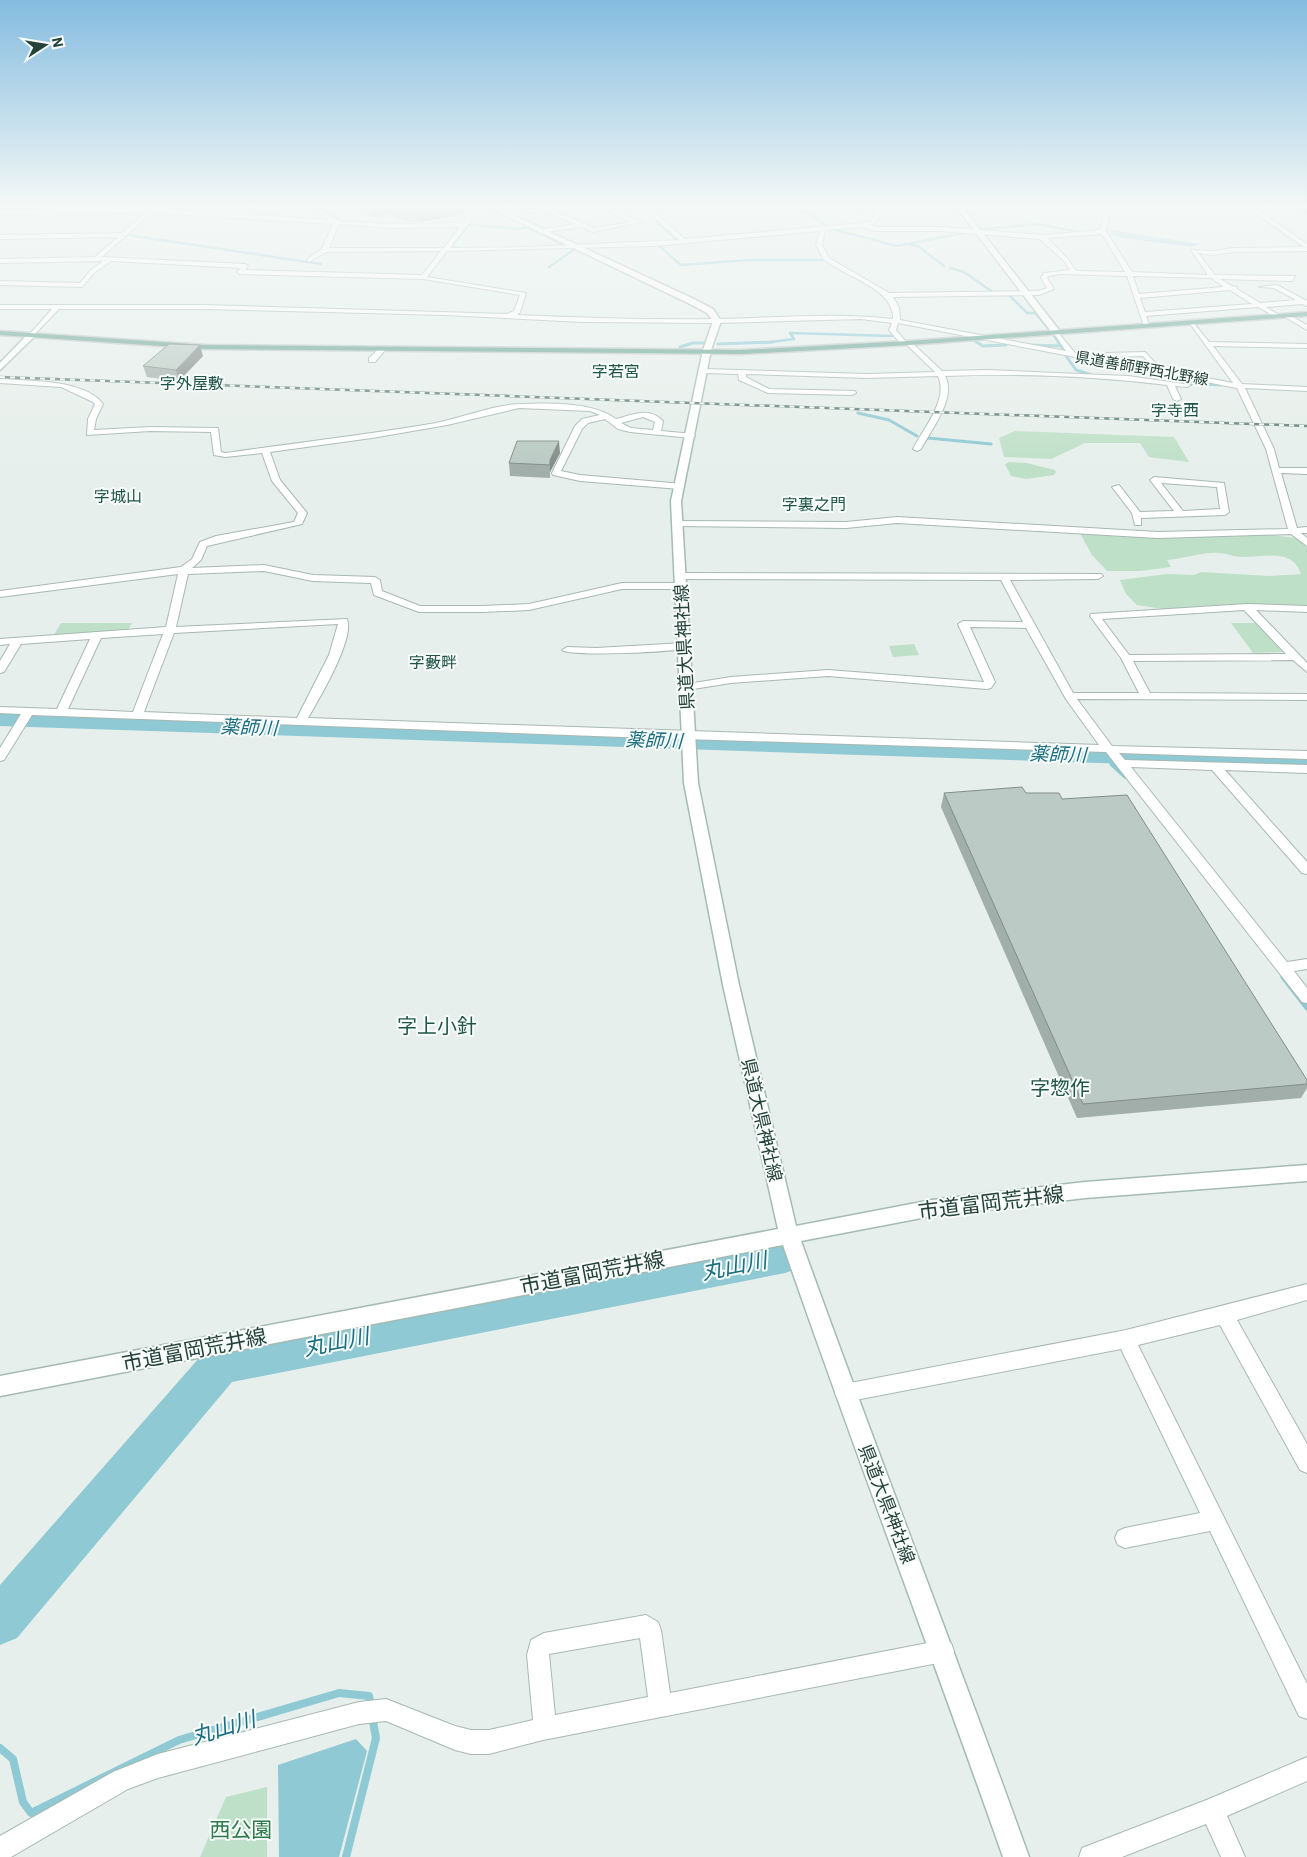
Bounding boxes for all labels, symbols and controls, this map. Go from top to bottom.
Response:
north arrow [20,20,70,70]
text: N [48,35,68,49]
street label: 県道善師野西北野線 [1074,347,1210,389]
district label: 字若宮 [592,361,640,381]
district label: 字外屋敷 [160,373,224,393]
district label: 字寺西 [1151,400,1199,420]
district label: 字城山 [94,486,142,506]
district label: 字裏之門 [782,494,846,514]
street label: 県道大県神社線 [669,583,699,711]
district label: 字藪畔 [409,652,457,672]
water label: 薬師川 [220,714,280,740]
water label: 薬師川 [625,727,685,753]
water label: 薬師川 [1029,741,1089,767]
district label: 字上小針 [397,1012,477,1039]
street label: 県道大県神社線 [737,1056,787,1184]
district label: 字惣作 [1030,1074,1090,1101]
street label: 市道富岡荒井線 [916,1179,1066,1225]
street label: 市道富岡荒井線 [517,1244,667,1300]
water label: 丸山川 [699,1244,771,1286]
water label: 丸山川 [301,1320,373,1362]
street label: 市道富岡荒井線 [119,1321,269,1377]
street label: 県道大県神社線 [854,1441,920,1567]
water label: 丸山川 [187,1703,261,1751]
park label: 西公園 [210,1815,273,1843]

